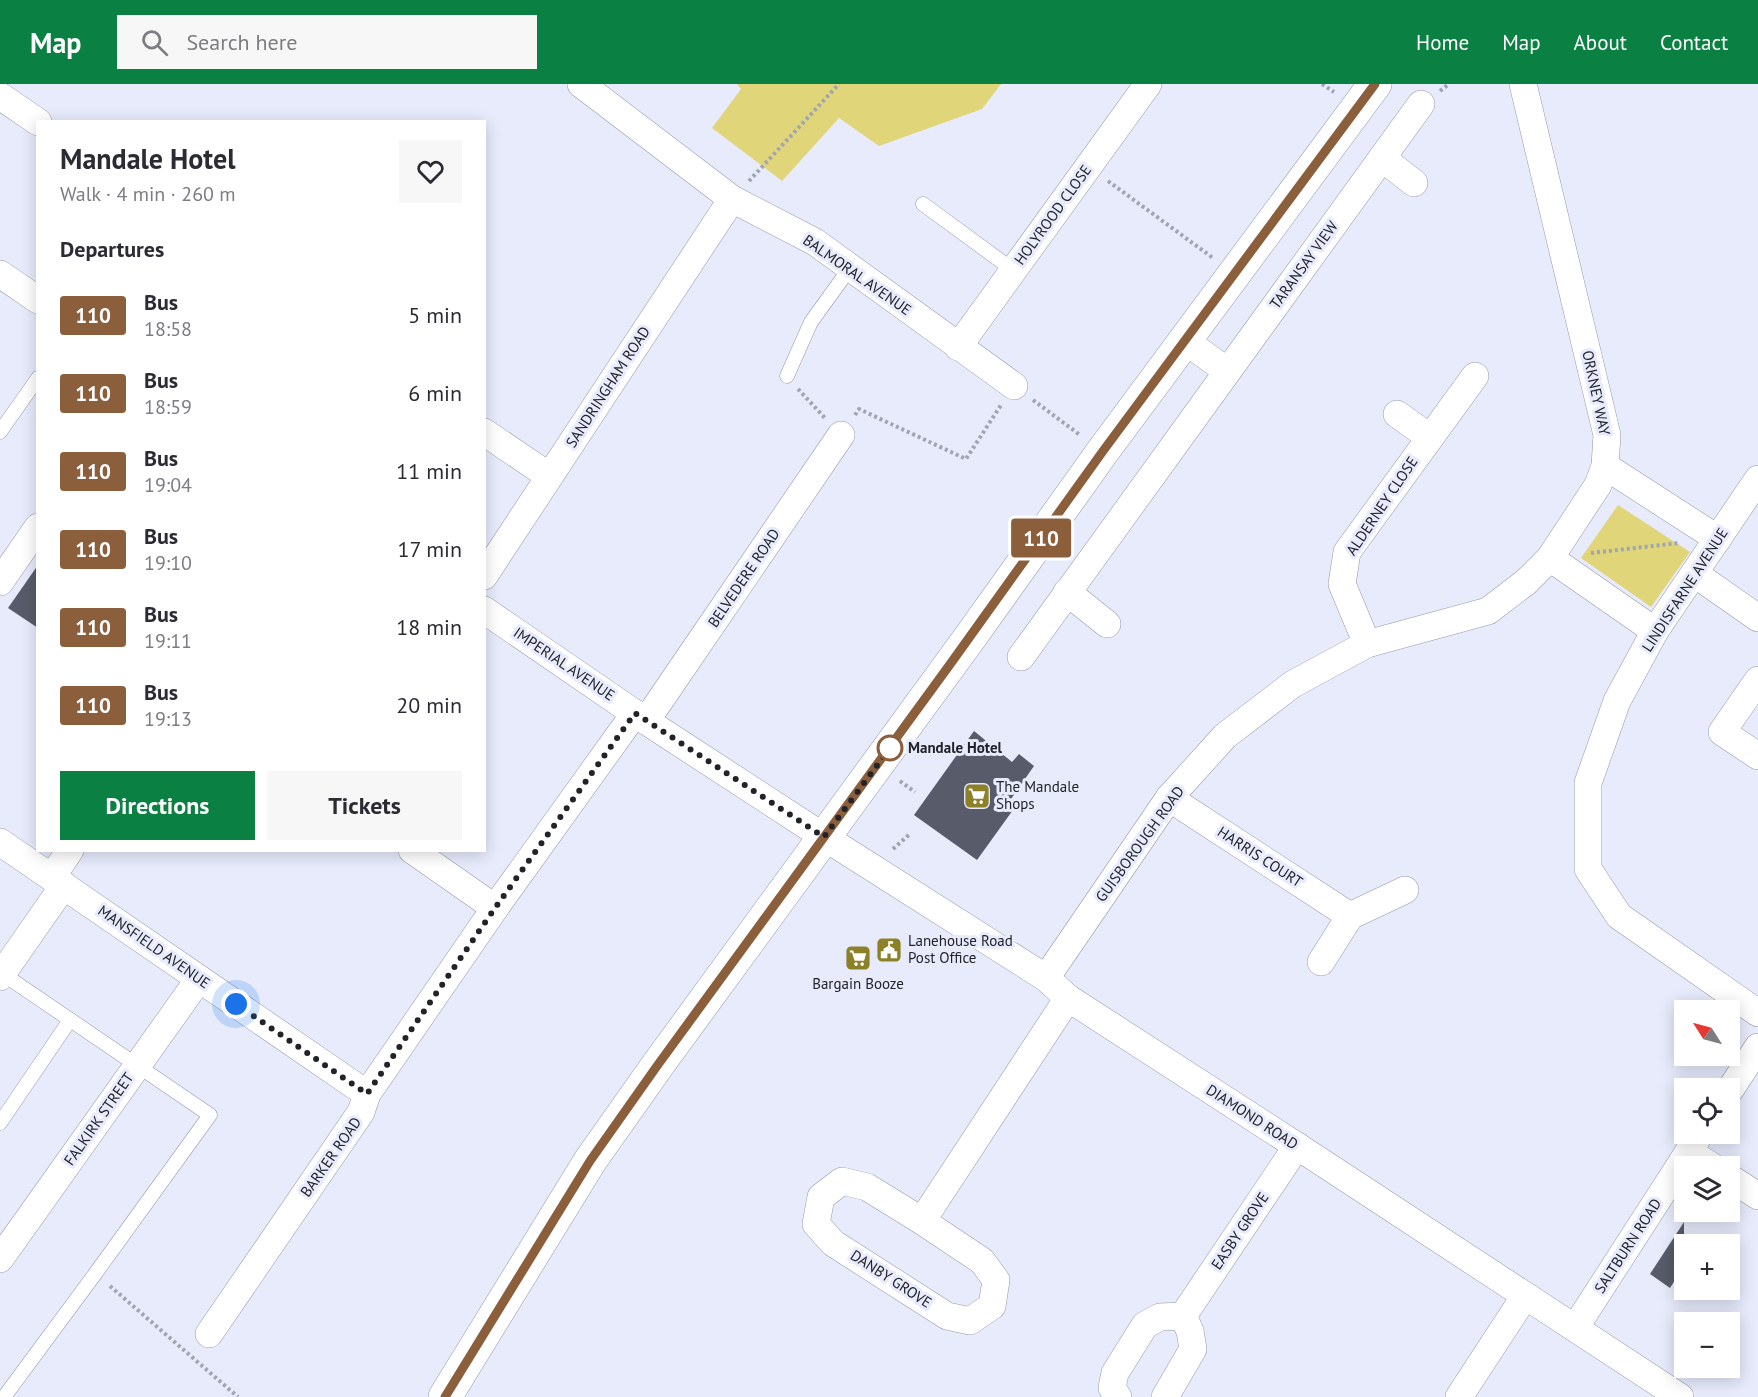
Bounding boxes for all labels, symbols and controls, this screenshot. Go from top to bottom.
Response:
search box [117,15,537,69]
text: Map [30,24,81,61]
icon: search [138,26,171,59]
text: Search here [186,28,297,56]
text: Home [1416,29,1469,56]
text: Map [1502,29,1541,56]
text: About [1574,29,1627,56]
text: Contact [1660,29,1728,56]
text: Mandale Hotel [60,140,235,177]
button: heart [399,140,462,203]
street label: HOLYROOD CLOSE [1010,161,1095,268]
text: Walk · 4 min · 260 m [60,181,236,207]
street label: TARANSAY VIEW [1265,217,1342,312]
street label: BALMORAL AVENUE [799,230,915,319]
text: Departures [60,235,164,263]
text: Bus [144,288,178,316]
text: 5 min [408,301,462,329]
text: 110 [75,302,111,329]
text: 18:58 [144,316,192,342]
street label: SANDRINGHAM ROAD [561,323,654,451]
street label: ORKNEY WAY [1578,349,1615,438]
text: Bus [144,366,178,394]
text: 6 min [408,379,462,407]
text: 110 [75,380,111,407]
text: 18:59 [144,394,192,420]
text: Bus [144,444,178,472]
street label: ALDERNEY CLOSE [1342,453,1422,559]
text: 11 min [396,457,462,485]
text: 110 [75,458,111,485]
text: 19:04 [144,472,192,498]
line badge: 110 [1006,518,1076,558]
text: Bus [144,522,178,550]
street label: LINDISFARNE AVENUE [1637,524,1732,655]
street label: BELVEDERE ROAD [704,525,784,631]
text: 110 [1023,525,1059,552]
text: 17 min [398,535,462,563]
text: 110 [75,536,111,563]
text: 19:10 [144,550,192,576]
text: Bus [144,600,178,628]
text: 18 min [396,613,462,641]
text: 110 [75,614,111,641]
street label: IMPERIAL AVENUE [510,623,618,704]
text: 19:11 [144,628,192,654]
text: Bus [144,678,178,706]
text: 20 min [396,691,462,719]
text: 110 [75,692,111,719]
text: 19:13 [144,706,192,732]
marker: Mandale Hotel [877,735,903,761]
place label: Mandale Hotel [908,738,1003,757]
button: Directions [60,771,255,840]
button: Tickets [267,771,462,840]
place label: The Mandale Shops [996,777,1079,813]
supermarket icon: The Mandale Shops [962,781,992,811]
street label: GUISBOROUGH ROAD [1091,782,1188,905]
street label: HARRIS COURT [1214,822,1307,891]
street label: MANSFIELD AVENUE [95,901,214,992]
place label: Lanehouse Road Post Office [908,931,1013,967]
public building icon: Lanehouse Road Post Office [874,935,904,965]
supermarket icon: Bargain Booze [843,943,873,973]
place label: Bargain Booze [812,974,904,993]
your location [221,989,251,1019]
north arrow [1674,1000,1740,1066]
map controls [1674,1000,1740,1378]
street label: FALKIRK STREET [60,1068,138,1169]
button: locate [1674,1078,1740,1144]
street label: DIAMOND ROAD [1203,1080,1302,1153]
street label: BARKER ROAD [296,1113,365,1200]
button: layers [1674,1156,1740,1222]
street label: EASBY GROVE [1207,1188,1272,1273]
street label: SALTBURN ROAD [1590,1195,1665,1297]
button: + [1674,1234,1740,1300]
street label: DANBY GROVE [847,1245,935,1312]
button: − [1674,1312,1740,1378]

